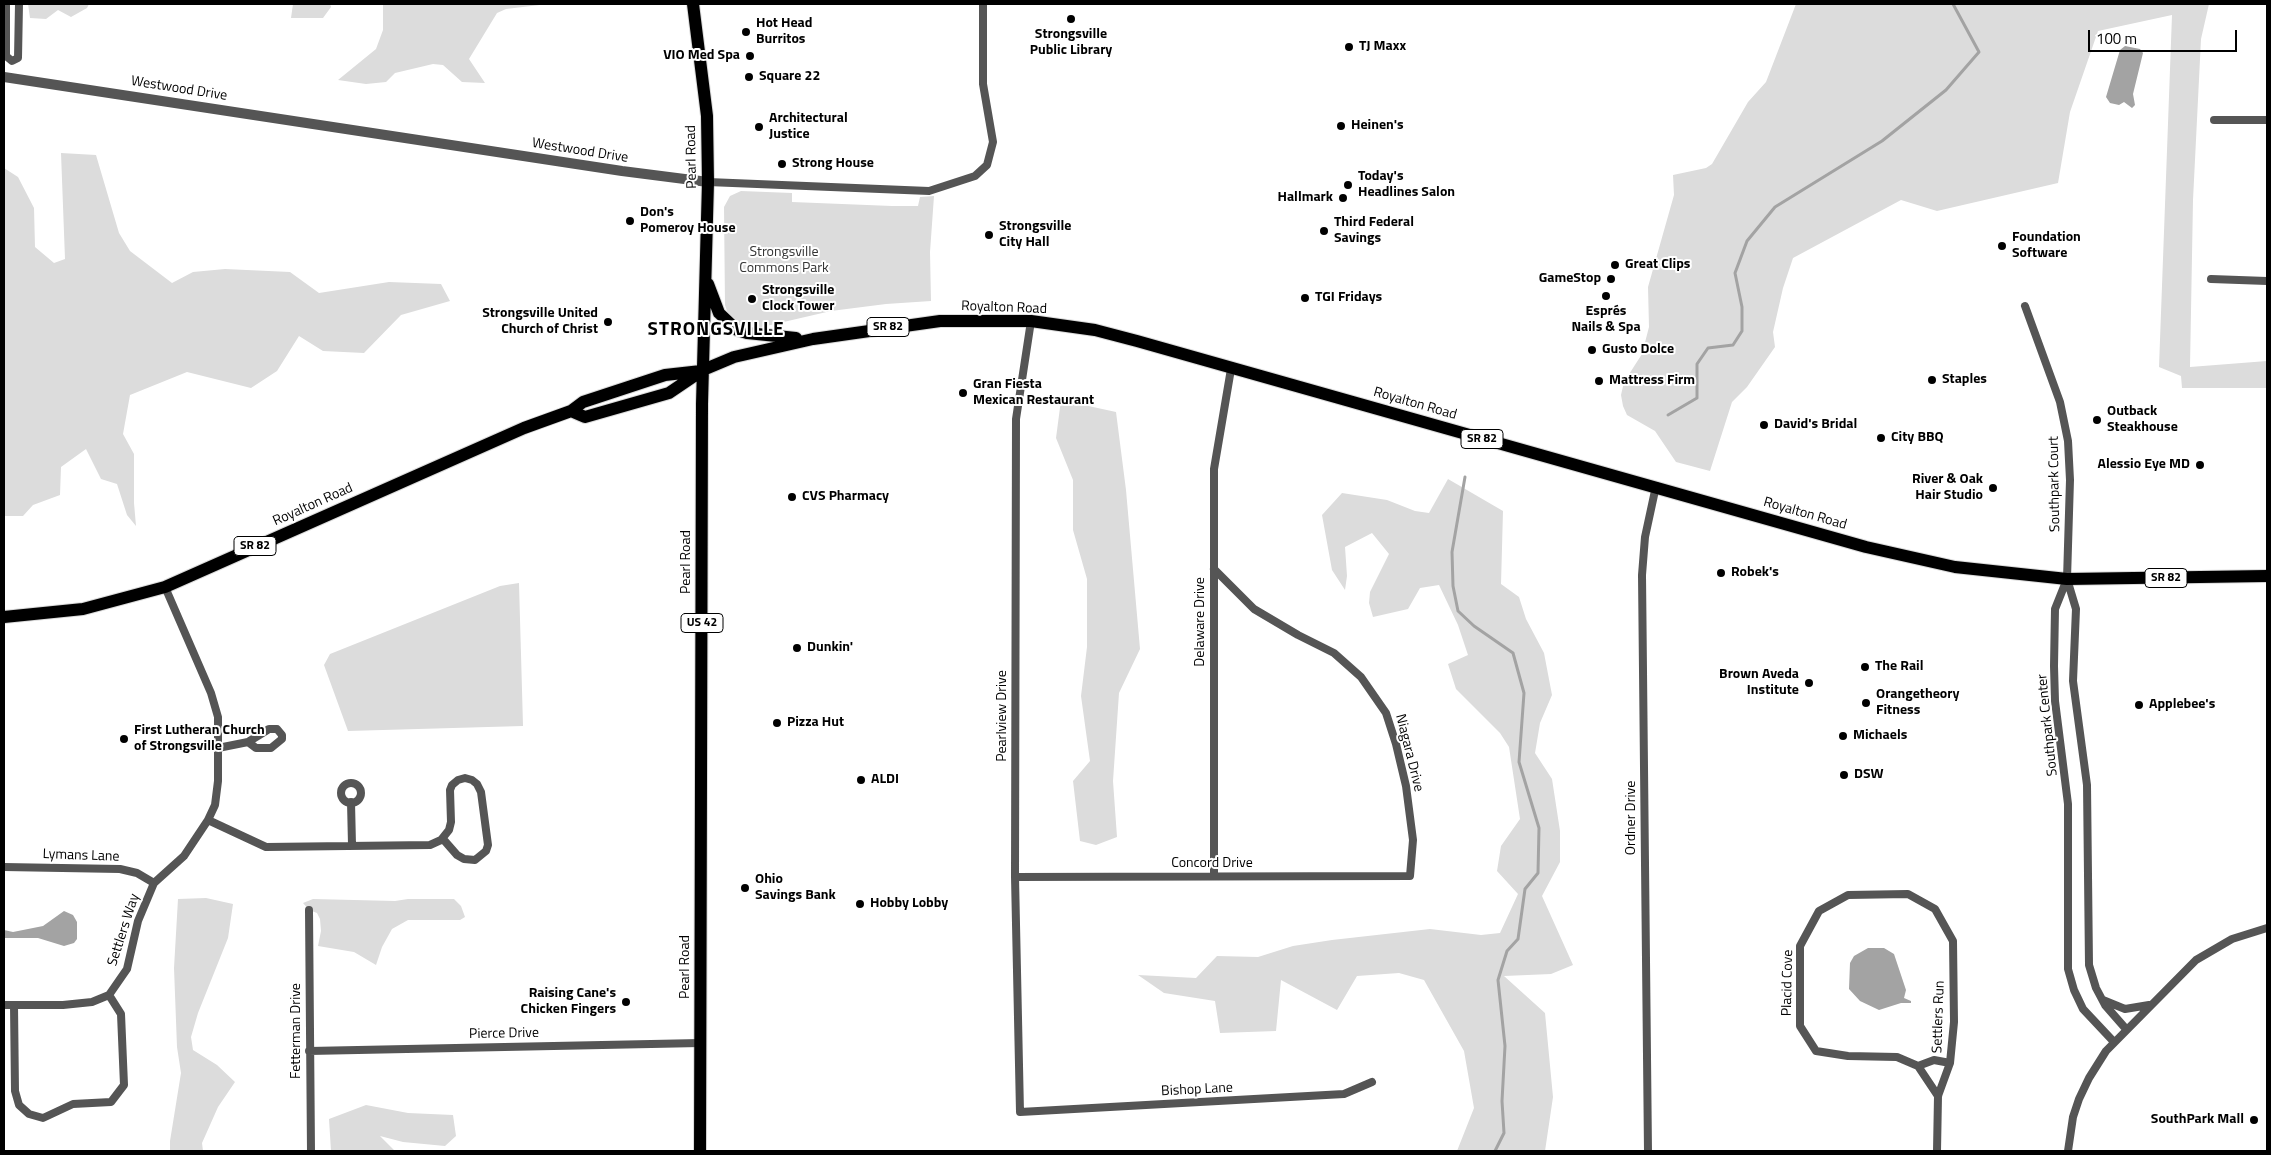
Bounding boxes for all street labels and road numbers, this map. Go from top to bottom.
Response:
street label: Westwood Drive [130,73,228,105]
street label: Pearl Road [683,125,701,189]
street label: Westwood Drive [531,135,629,167]
street label: Royalton Road [961,298,1047,318]
road number: SR 82 [867,318,909,337]
street label: Royalton Road [1371,384,1459,424]
road number: SR 82 [1461,429,1503,448]
street label: Southpark Court [2046,436,2064,532]
street label: Royalton Road [270,480,356,530]
street label: Royalton Road [1761,494,1849,534]
street label: Pearl Road [679,530,695,594]
road number: SR 82 [234,536,276,556]
road number: SR 82 [2145,568,2187,588]
street label: Delaware Drive [1193,577,1209,667]
road number: US 42 [681,614,723,632]
street label: Pearlview Drive [995,670,1011,762]
street label: Southpark Center [2034,673,2062,777]
street label: Niagara Drive [1391,712,1427,794]
street label: Ordner Drive [1624,781,1640,855]
street label: Lymans Lane [42,846,120,866]
street label: Concord Drive [1171,856,1253,872]
street label: Settlers Way [104,892,144,968]
street label: Pearl Road [678,935,694,999]
street label: Placid Cove [1779,950,1797,1016]
street label: Settlers Run [1929,980,1949,1054]
street label: Fetterman Drive [289,983,305,1079]
street label: Pierce Drive [469,1025,539,1043]
street label: Bishop Lane [1161,1080,1233,1100]

